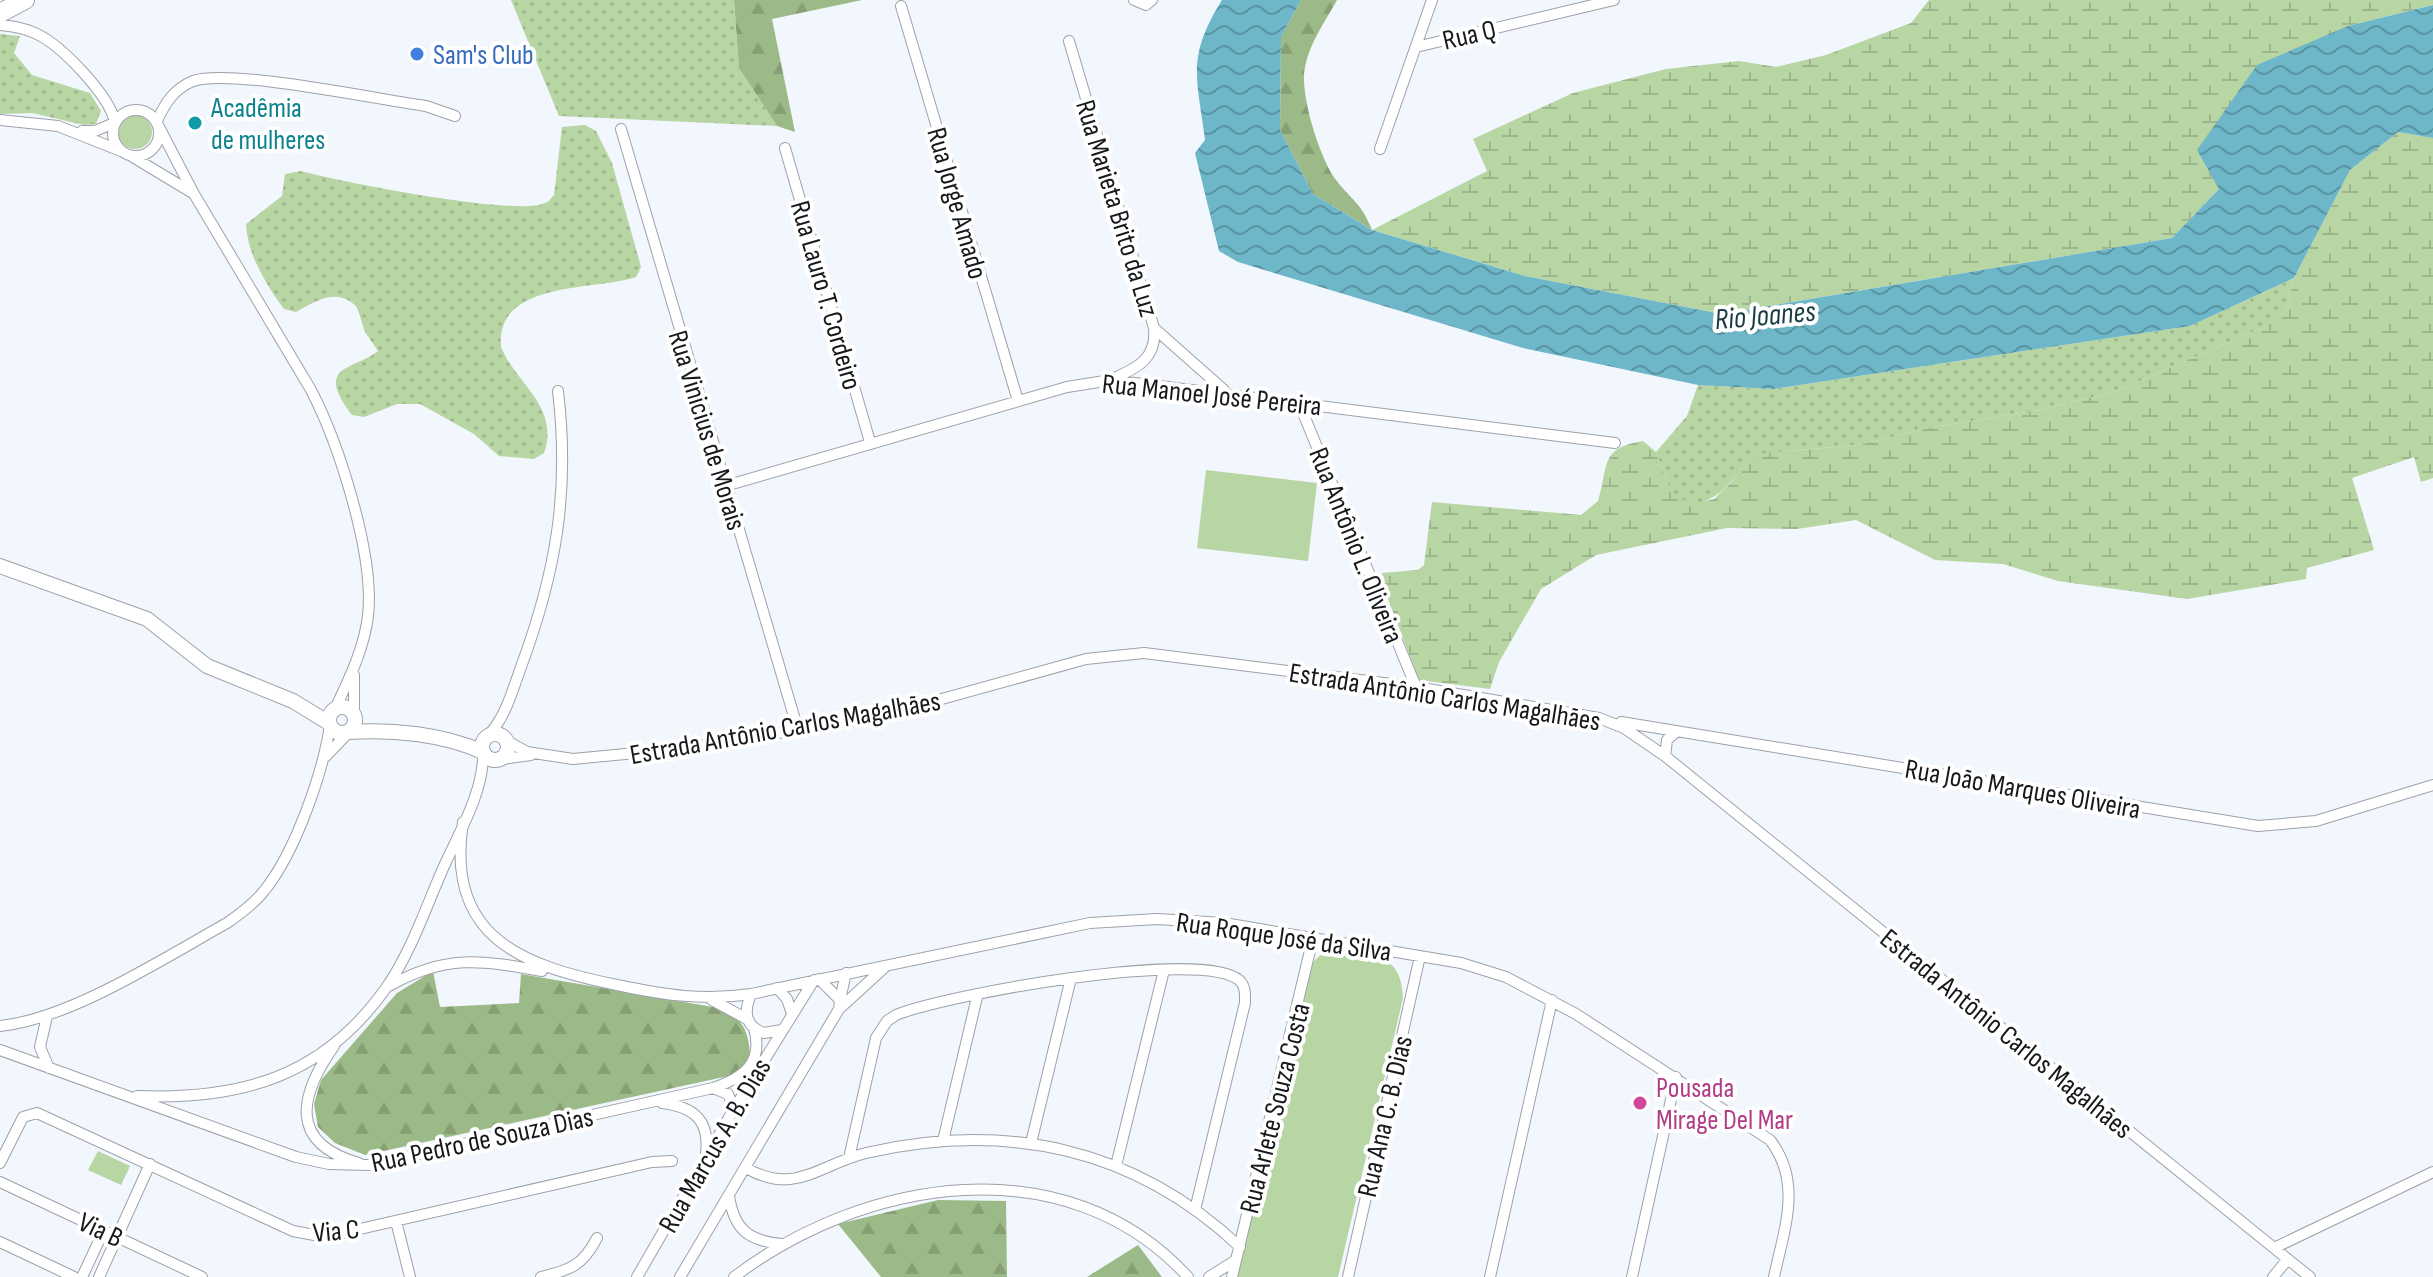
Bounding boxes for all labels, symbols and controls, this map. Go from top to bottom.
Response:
street label: Rua Q [1439,13,1499,58]
place label: Sam's Club [433,39,534,72]
marker: Sam's Club [408,45,426,63]
place label: Acadêmia de mulheres [210,92,325,157]
street label: Rua Marieta Brito da Luz [1068,96,1165,321]
marker: Acadêmia de mulheres [186,114,204,132]
street label: Rua Jorge Amado [919,124,994,283]
street label: Rua Lauro T. Cordeiro [783,197,868,394]
water label: Rio Joanes [1713,294,1817,338]
street label: Rua Vinicius de Morais [661,327,753,534]
street label: Rua Manoel José Pereira [1101,368,1323,423]
street label: Rua Antônio L. Oliveira [1301,443,1410,648]
street label: Estrada Antônio Carlos Magalhães [1287,657,1603,738]
street label: Estrada Antônio Carlos Magalhães [627,685,943,772]
street label: Rua João Marques Oliveira [1902,753,2143,826]
street label: Rua Roque José da Silva [1174,906,1393,969]
street label: Estrada Antônio Carlos Magalhães [1873,922,2139,1146]
street label: Rua Arlete Souza Costa [1233,1000,1318,1217]
street label: Rua Ana C. B. Dias [1351,1032,1420,1200]
street label: Rua Marcus A. B. Dias [652,1053,779,1239]
place label: Pousada Mirage Del Mar [1656,1072,1793,1137]
marker: Pousada Mirage Del Mar [1631,1094,1649,1112]
street label: Rua Pedro de Souza Dias [368,1101,596,1180]
street label: Via B [73,1206,128,1255]
street label: Via C [311,1213,361,1250]

